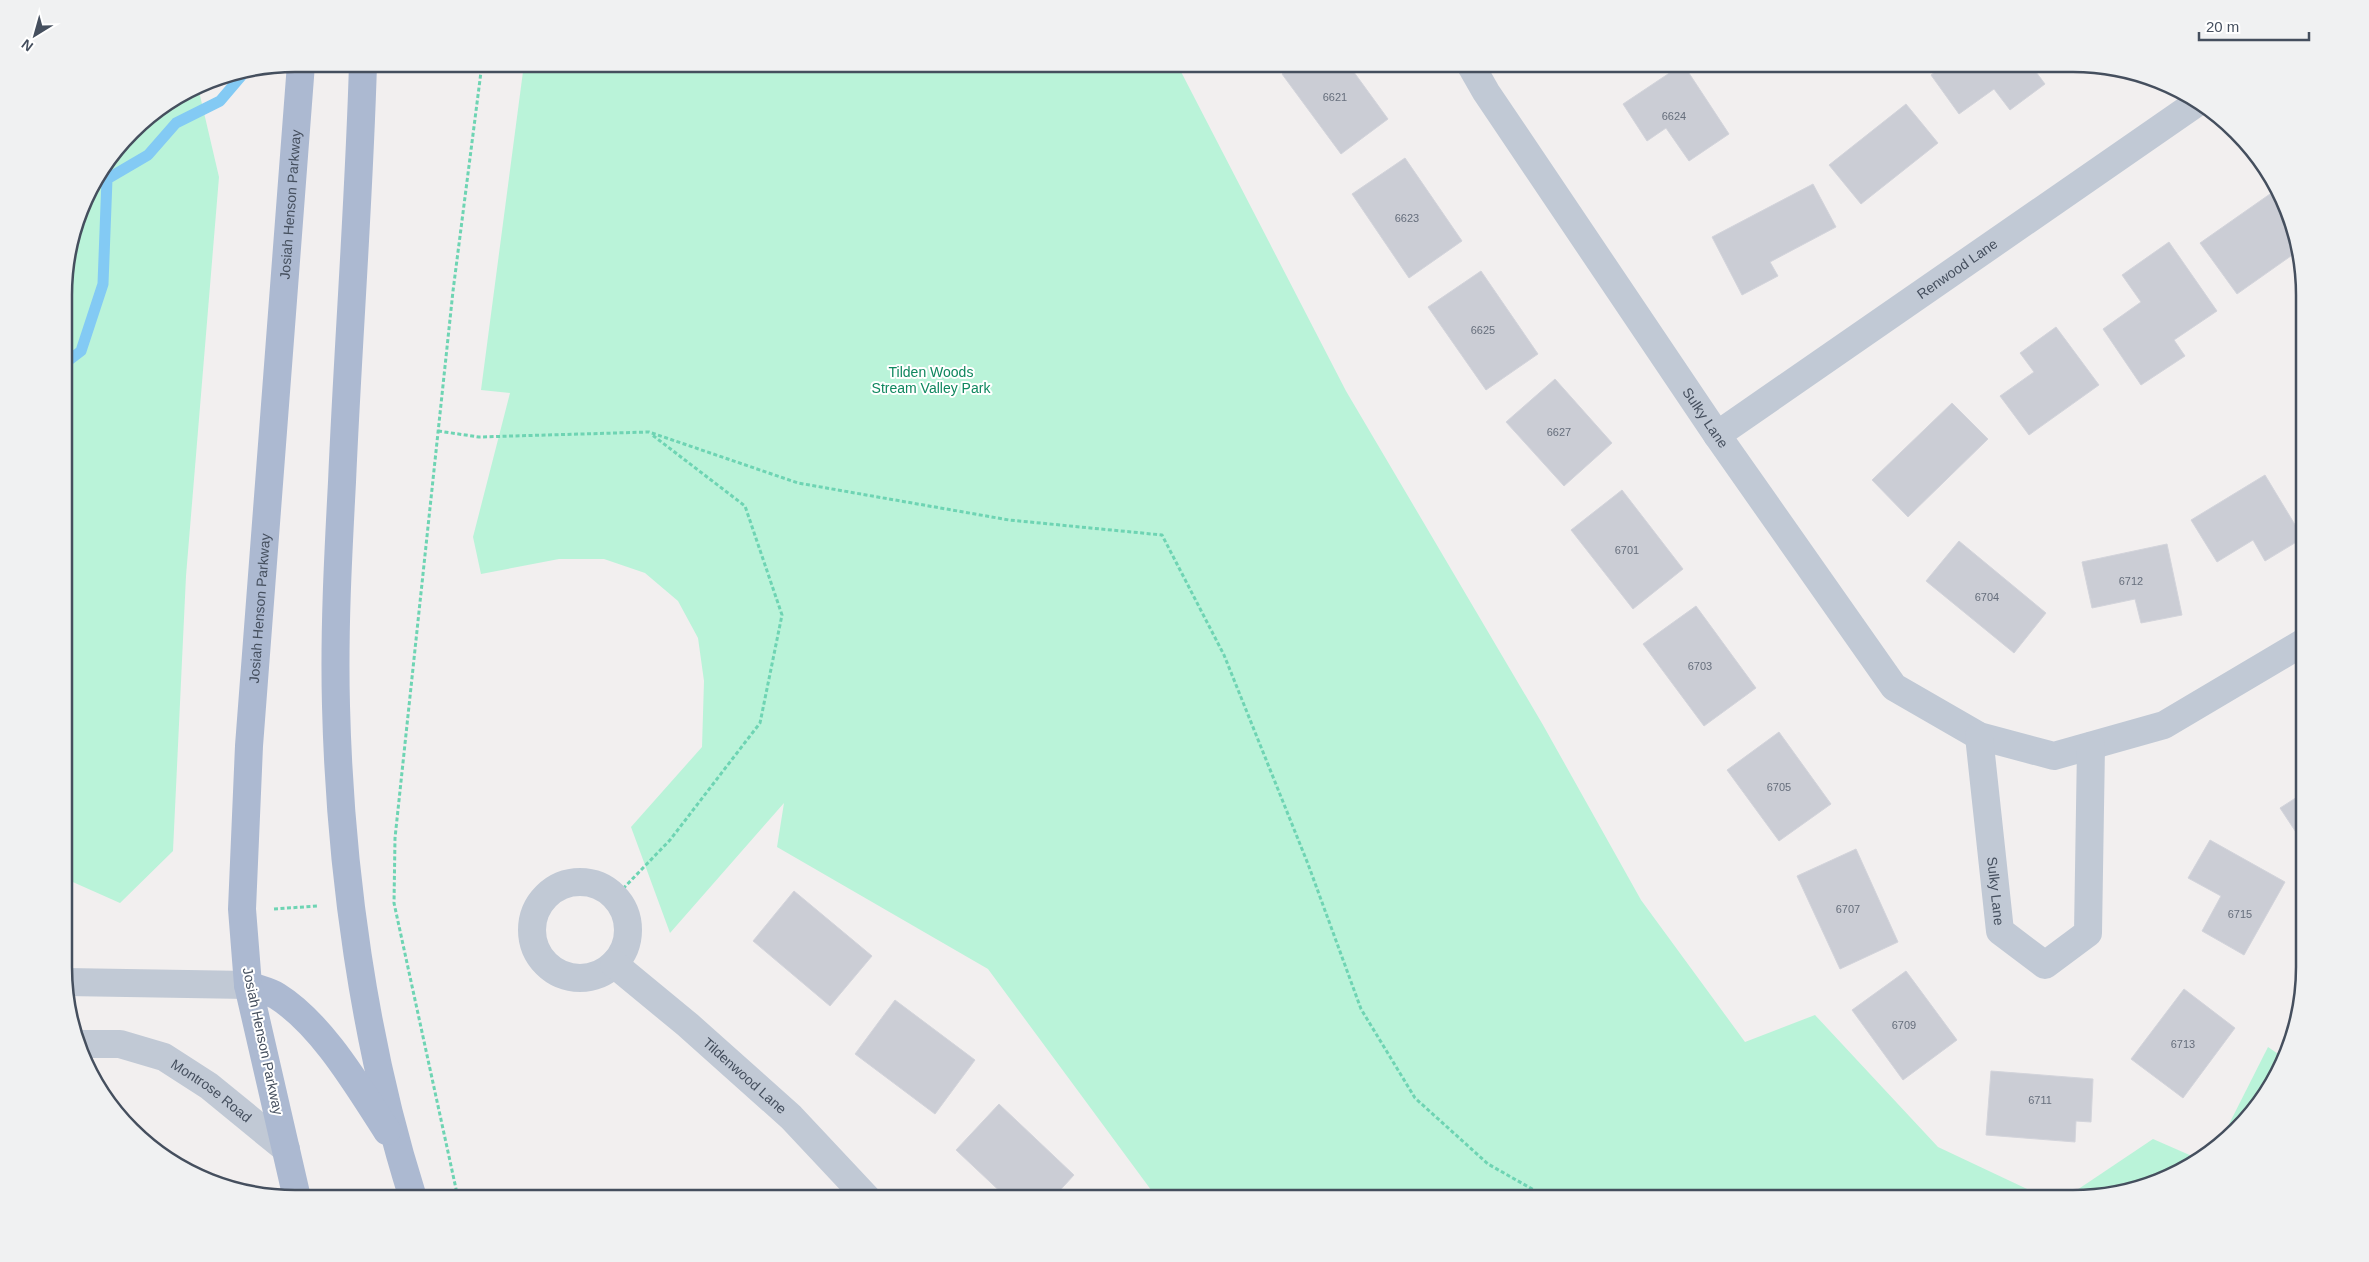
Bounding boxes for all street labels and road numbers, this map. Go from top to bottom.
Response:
street label: Josiah Henson Parkway [277,129,304,280]
street label: Renwood Lane [1914,235,2001,302]
street label: Sulky Lane [1679,385,1732,451]
street label: Josiah Henson Parkway [246,533,273,684]
street label: Sulky Lane [1984,856,2007,927]
street label: Josiah Henson Parkway [240,966,286,1116]
street label: Tildenwood Lane [700,1034,790,1117]
street label: Montrose Road [168,1056,255,1125]

